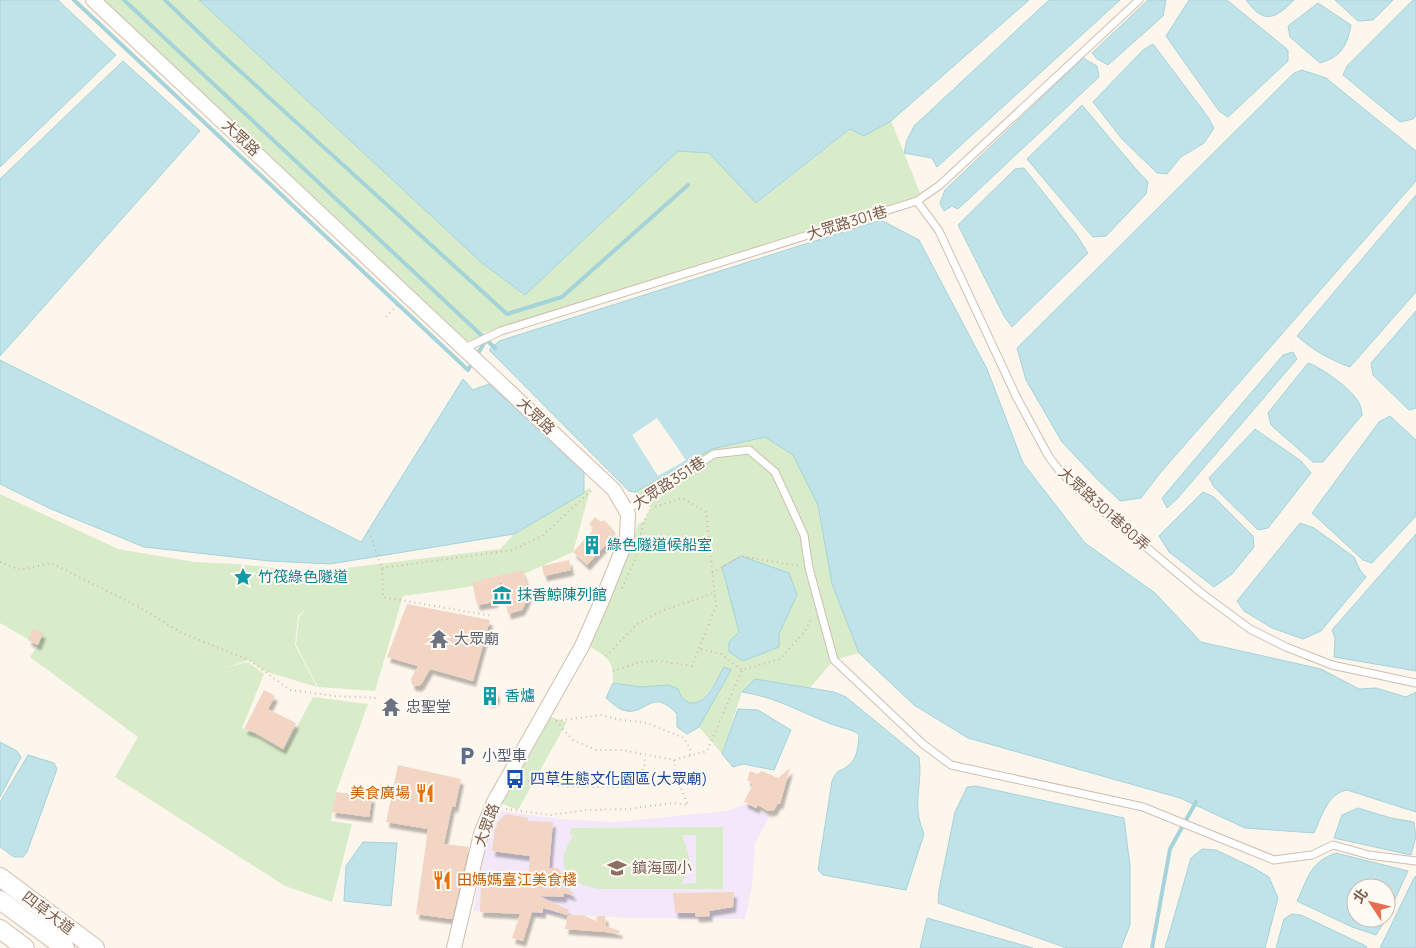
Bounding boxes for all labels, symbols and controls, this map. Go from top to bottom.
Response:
street label: 大眾路 [218,115,265,161]
street label: 大眾路301巷 [804,200,890,245]
street label: 大眾路 [513,392,560,439]
street label: 大眾路351巷 [628,451,709,514]
street label: 大眾路301巷80弄 [1054,462,1155,555]
building icon: 綠色隧道候船室 [581,534,603,556]
place label: 綠色隧道候船室 [607,534,712,555]
place icon: 竹筏綠色隧道 [232,566,254,588]
place label: 竹筏綠色隧道 [258,566,348,587]
museum icon: 抹香鯨陳列館 [491,584,513,606]
place label: 抹香鯨陳列館 [517,584,607,605]
temple icon: 大眾廟 [428,628,450,650]
place label: 大眾廟 [454,628,499,649]
building icon: 香爐 [479,685,501,707]
place label: 香爐 [505,685,535,706]
temple icon: 忠聖堂 [380,696,402,718]
place label: 忠聖堂 [406,696,451,717]
parking icon: 小型車 [456,745,478,767]
place label: 小型車 [482,745,527,766]
bus stop icon: 四草生態文化園區(大眾廟) [504,768,526,790]
place label: 四草生態文化園區(大眾廟) [530,768,708,789]
place label: 美食廣場 [350,782,410,803]
restaurant icon: 美食廣場 [414,782,436,804]
street label: 大眾路 [469,800,504,850]
school or university icon: 鎮海國小 [606,857,628,879]
place label: 鎮海國小 [632,857,692,878]
restaurant icon: 田媽媽臺江美食棧 [431,869,453,891]
place label: 田媽媽臺江美食棧 [457,869,577,890]
north arrow [1346,878,1396,928]
text: 北 [1348,884,1372,906]
street label: 四草大道 [18,886,79,939]

